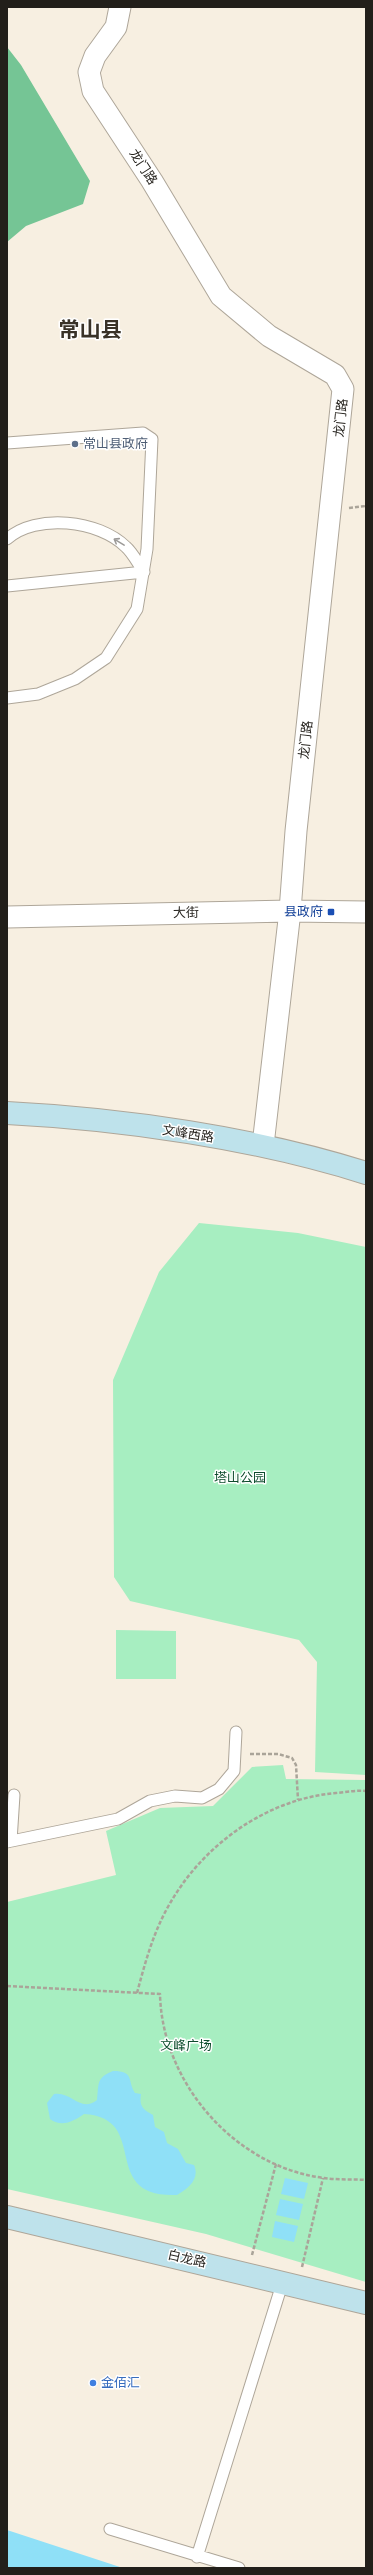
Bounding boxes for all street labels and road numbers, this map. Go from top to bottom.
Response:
street label: 龙门路 [125,146,161,188]
street label: 龙门路 [330,398,352,438]
street label: 龙门路 [295,720,317,760]
street label: 大街 [173,904,199,922]
street label: 文峰西路 [161,1121,215,1147]
street label: 白龙路 [166,2246,208,2272]

